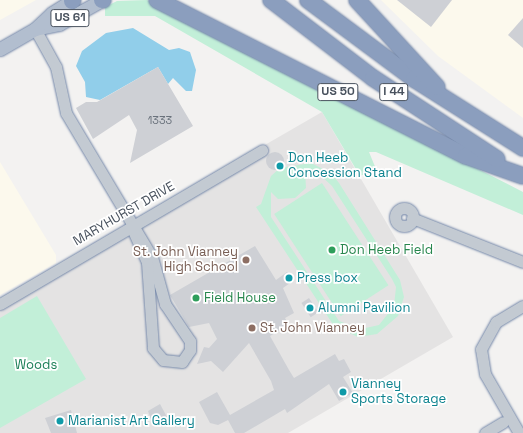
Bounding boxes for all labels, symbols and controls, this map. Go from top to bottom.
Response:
road number: US 61 [50,8,90,28]
road number: US 50 [317,82,359,102]
road number: I 44 [379,82,409,102]
house number: 1333 [148,113,172,127]
place label: Don Heeb Concession Stand [288,151,402,182]
marker: Don Heeb Concession Stand [275,161,285,171]
street label: MARYHURST DRIVE [70,179,178,249]
place label: Don Heeb Field [340,242,433,258]
place label: St. John Vianney High School [132,245,238,276]
marker: Don Heeb Field [327,245,337,255]
marker: St. John Vianney High School [241,255,251,265]
place label: Press box [297,270,358,286]
marker: Press box [284,273,294,283]
place label: Field House [204,290,276,306]
marker: Field House [191,293,201,303]
place label: Alumni Pavilion [318,300,410,316]
marker: Alumni Pavilion [305,303,315,313]
place label: St. John Vianney [260,320,366,336]
marker: St. John Vianney [247,323,257,333]
park label: Woods [15,357,57,373]
place label: Vianney Sports Storage [351,377,446,408]
marker: Vianney Sports Storage [338,387,348,397]
place label: Marianist Art Gallery [68,413,195,429]
marker: Marianist Art Gallery [55,416,65,426]

